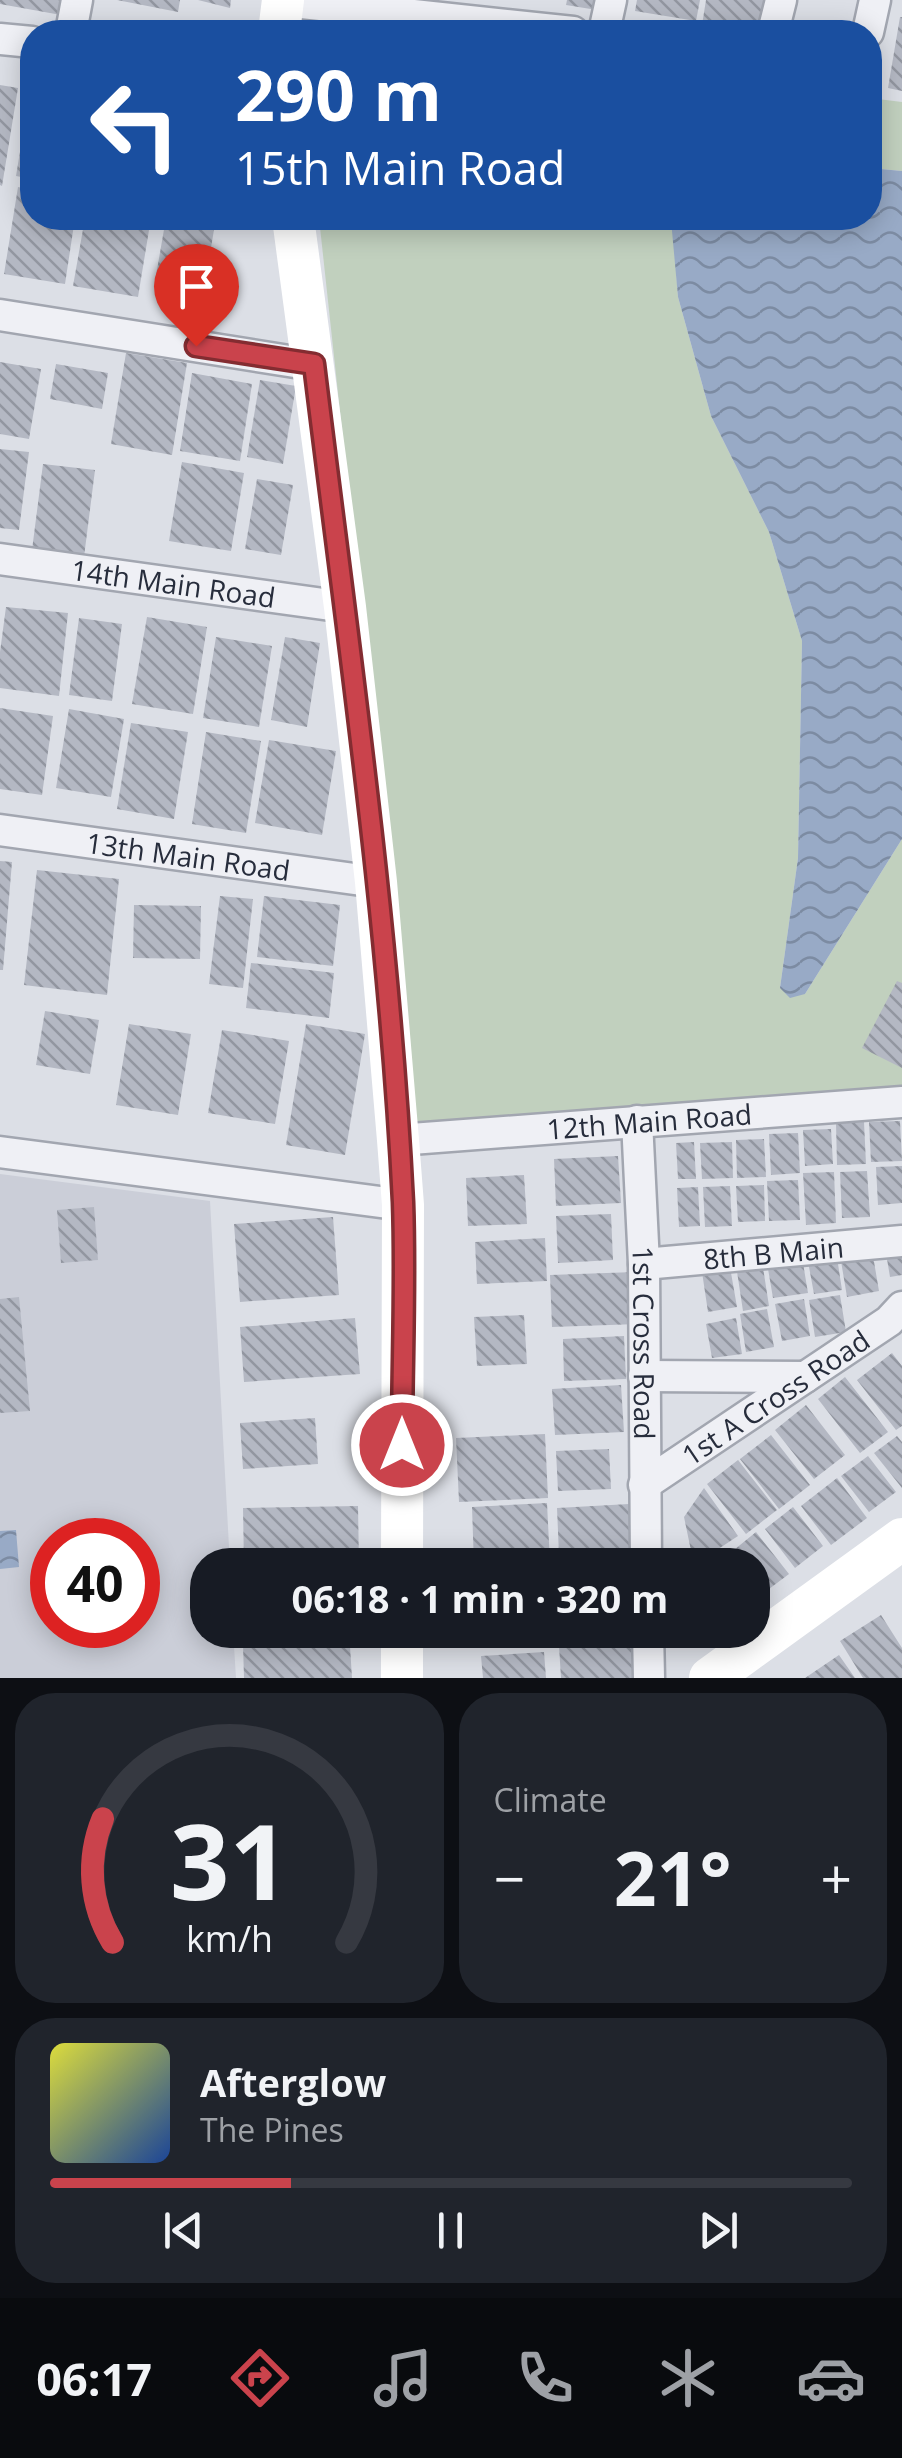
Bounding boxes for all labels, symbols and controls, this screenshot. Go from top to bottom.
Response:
text: 290 m [235,46,442,142]
icon: left [70,60,200,190]
text: 15th Main Road [235,137,565,198]
pin [154,244,239,347]
icon: arrive [169,259,224,314]
street label: 14th Main Road [69,550,278,616]
street label: 13th Main Road [84,823,293,889]
street label: 12th Main Road [545,1094,753,1148]
street label: 8th B Main [702,1227,845,1278]
street label: 1st Cross Road [624,1245,664,1440]
street label: 1st A Cross Road [674,1321,877,1474]
position arrow [350,1393,454,1497]
speed limit sign: 40 [30,1518,160,1648]
text: 06:18 · 1 min · 320 m [292,1572,668,1624]
text: Climate [494,1778,607,1821]
text: 31 [170,1789,289,1930]
text: 21° [614,1826,732,1928]
text: − [494,1840,525,1915]
text: + [821,1840,852,1915]
text: km/h [186,1914,273,1962]
text: Afterglow [200,2056,386,2108]
text: The Pines [200,2108,344,2151]
icon: previous [156,2203,211,2258]
icon: pause [423,2203,478,2258]
icon: next [691,2203,746,2258]
icon: directions [225,2343,295,2413]
icon: music [368,2343,438,2413]
icon: phone [510,2343,580,2413]
icon: climate [653,2343,723,2413]
icon: car [796,2343,866,2413]
text: 06:17 [36,2348,152,2409]

